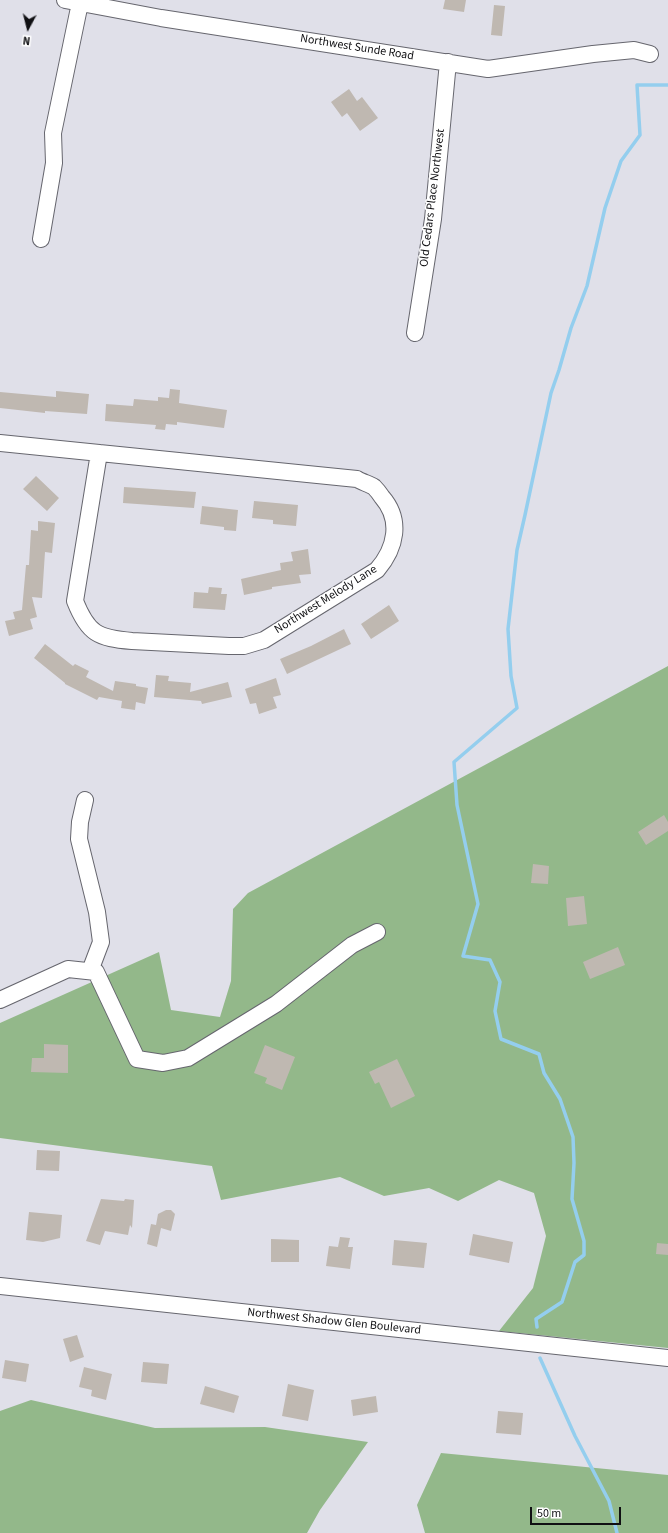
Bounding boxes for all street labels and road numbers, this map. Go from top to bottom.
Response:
street label: Northwest Sunde Road [299,32,415,64]
street label: Old Cedars Place Northwest [417,128,449,268]
street label: Northwest Melody Lane [272,563,380,637]
street label: Northwest Shadow Glen Boulevard [246,1306,422,1338]

